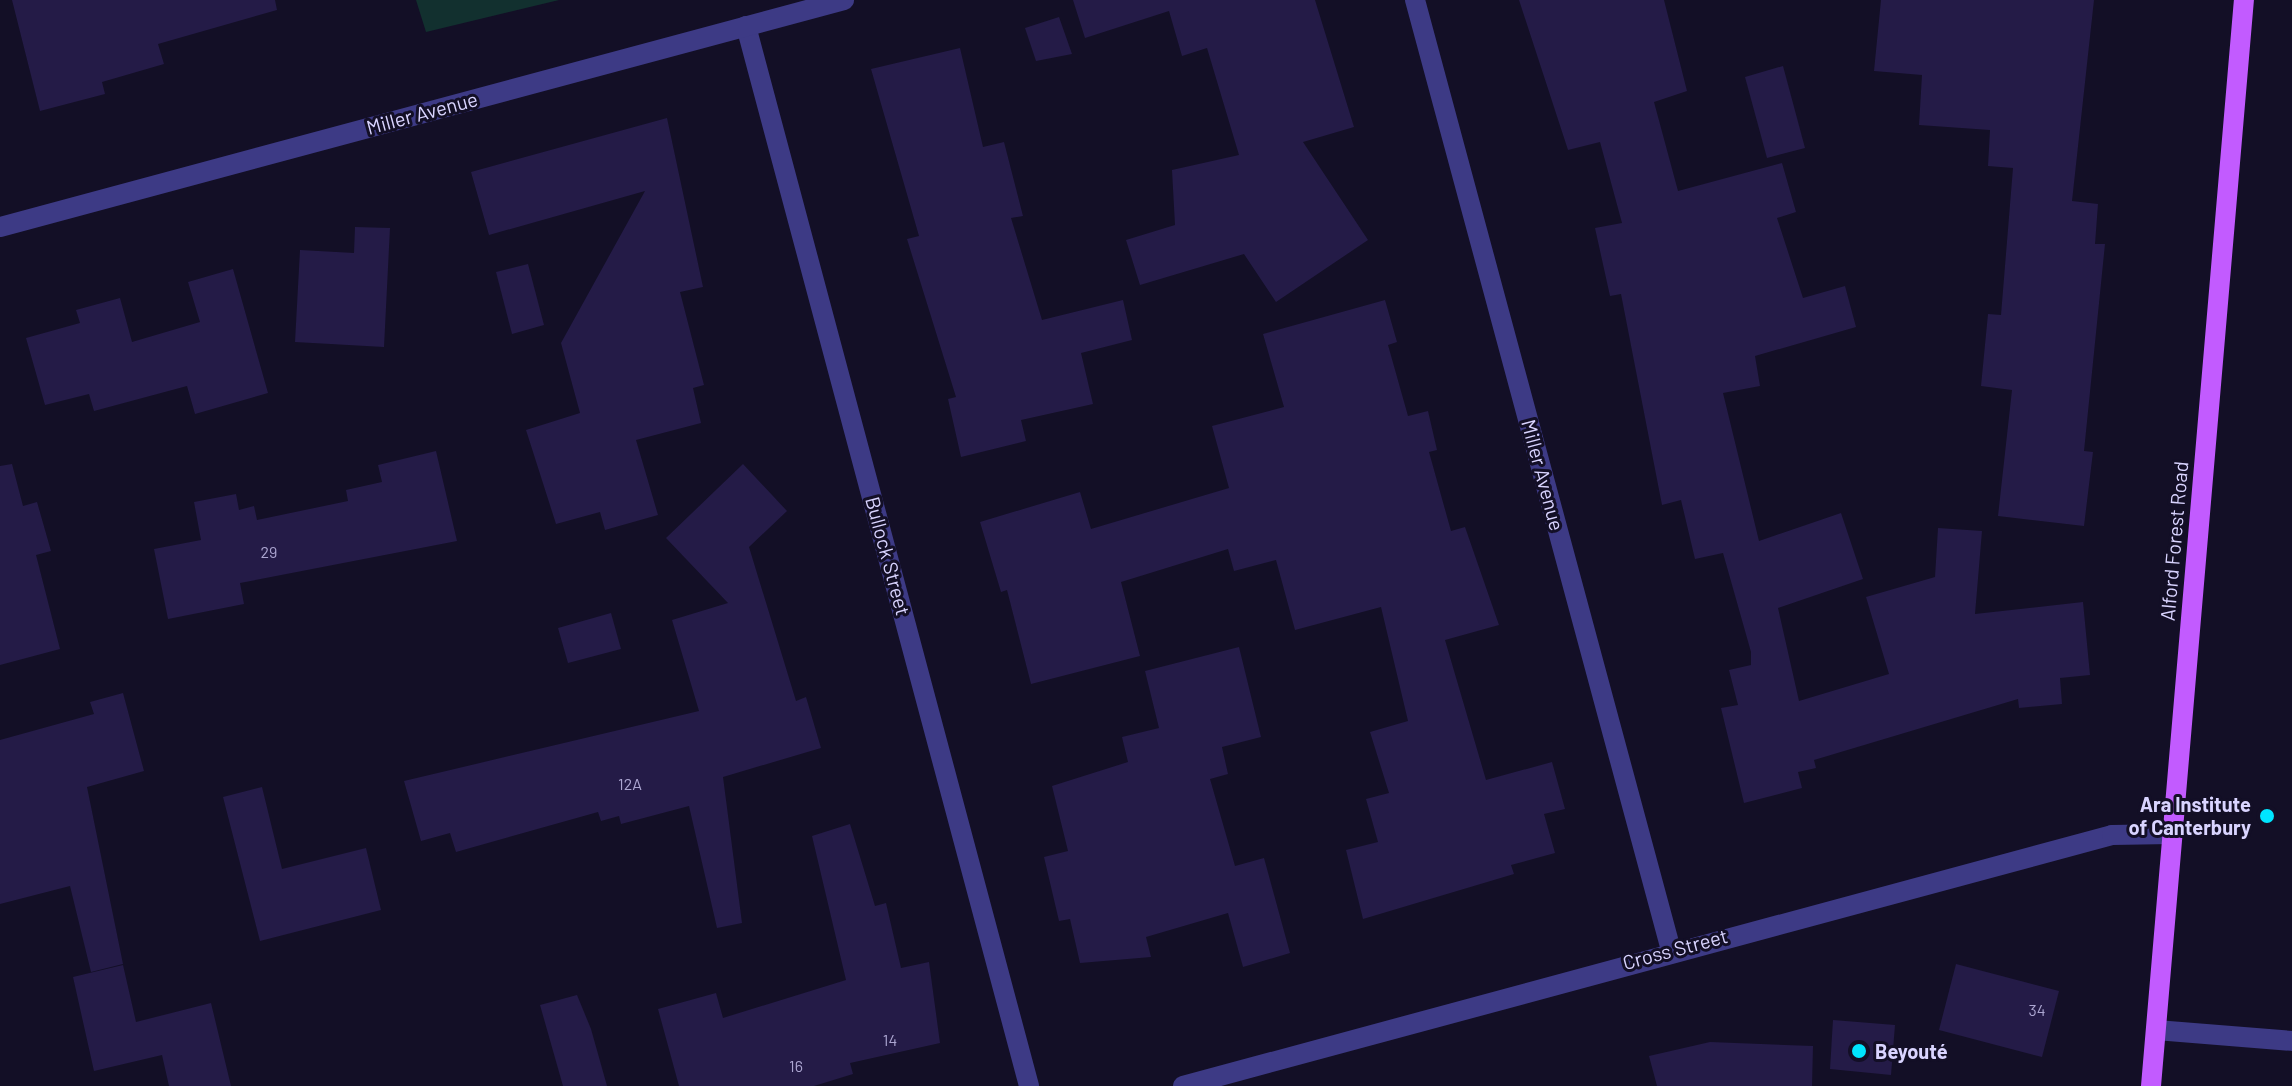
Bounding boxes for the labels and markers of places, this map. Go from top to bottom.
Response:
place label: Ara Institute of Canterbury [2129,792,2251,839]
marker: Ara Institute of Canterbury [2258,807,2276,825]
place label: Beyouté [1875,1039,1948,1063]
marker: Beyouté [1850,1042,1868,1060]

